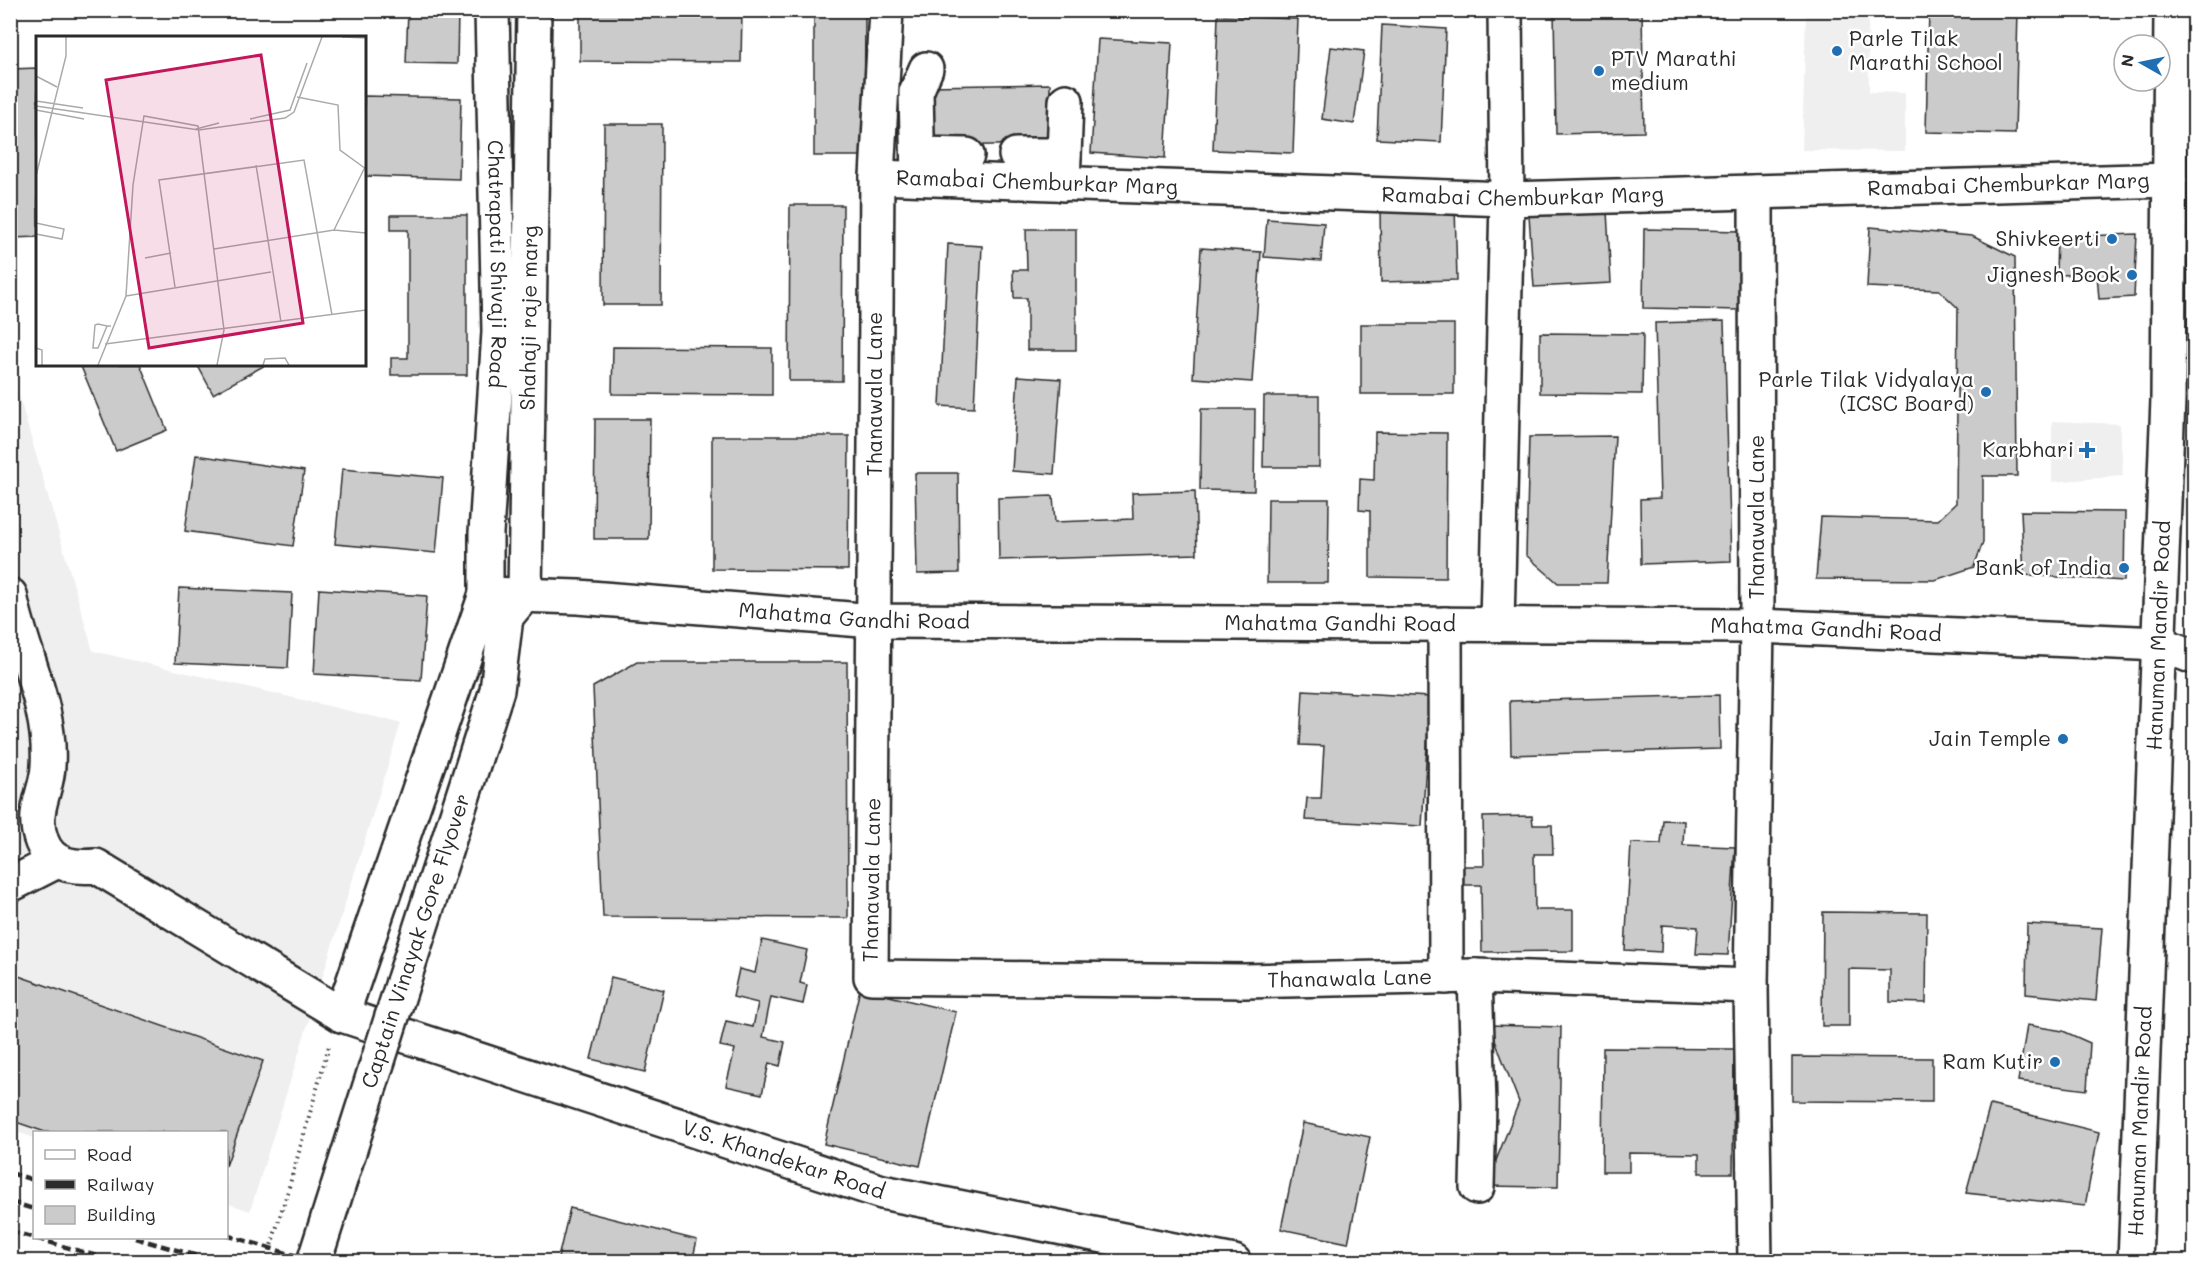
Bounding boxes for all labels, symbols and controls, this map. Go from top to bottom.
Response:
place label: Parle Tilak Marathi School [1849,24,2003,75]
north arrow [2112,33,2172,93]
inset map [36,36,366,366]
place label: PTV Marathi medium [1611,44,1737,95]
marker: Parle Tilak Marathi School [1830,44,1844,58]
text: N [2115,53,2138,68]
marker: PTV Marathi medium [1592,64,1606,78]
street label: Chatrapati Shivaji Road [483,140,514,389]
street label: Ramabai Chemburkar Marg [895,163,1178,200]
street label: Ramabai Chemburkar Marg [1867,166,2150,201]
street label: Ramabai Chemburkar Marg [1381,180,1664,211]
place label: Shivkeerti [1995,224,2100,251]
street label: Shahaji raje marg [513,225,543,411]
marker: Shivkeerti [2105,232,2119,246]
place label: Jignesh Book [1987,260,2120,287]
marker: Jignesh Book [2125,268,2139,282]
street label: Thanawala Lane [860,312,887,476]
place label: Parle Tilak Vidyalaya (ICSC Board) [1759,365,1974,416]
marker: Parle Tilak Vidyalaya (ICSC Board) [1979,385,1993,399]
street label: Thanawala Lane [1742,435,1769,599]
place label: Karbhari [1982,435,2074,462]
marker: Karbhari [2078,441,2096,459]
street label: Hanuman Mandir Road [2140,520,2175,751]
place label: Bank of India [1975,553,2112,580]
marker: Bank of India [2117,561,2131,575]
street label: Mahatma Gandhi Road [738,595,970,634]
street label: Mahatma Gandhi Road [1224,608,1456,636]
street label: Mahatma Gandhi Road [1710,611,1942,646]
place label: Jain Temple [1929,724,2051,751]
marker: Jain Temple [2056,732,2070,746]
street label: Captain Vinayak Gore Flyover [354,790,475,1091]
street label: Thanawala Lane [856,797,885,962]
street label: Thanawala Lane [1267,962,1432,993]
street label: Hanuman Mandir Road [2121,1005,2157,1237]
place label: Ram Kutir [1943,1047,2043,1074]
marker: Ram Kutir [2048,1055,2062,1069]
street label: V.S. Khandekar Road [679,1112,889,1204]
legend [33,1131,228,1239]
text: Road [87,1142,132,1166]
text: Railway [87,1172,154,1196]
text: Building [87,1202,155,1226]

